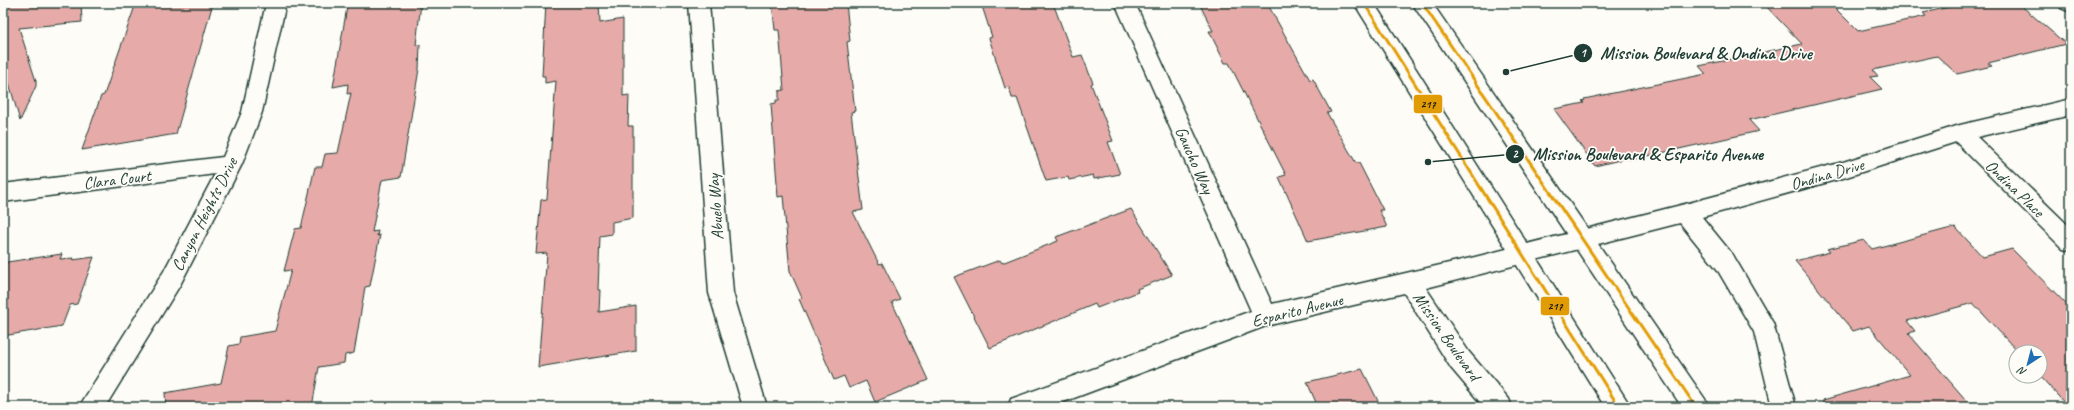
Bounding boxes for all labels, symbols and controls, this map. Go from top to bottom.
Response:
callout: Mission Boulevard & Ondina Drive [1573,38,1820,68]
text: Mission Boulevard & Ondina Drive [1600,42,1814,64]
text: 1 [1580,45,1587,61]
line badge: 217 [1413,94,1443,114]
text: 217 [1421,97,1436,111]
street label: Gaucho Way [1170,123,1219,198]
callout: Mission Boulevard & Esparito Avenue [1505,139,1771,169]
text: Mission Boulevard & Esparito Avenue [1533,143,1765,165]
text: 2 [1512,146,1519,162]
street label: Canyon Heights Drive [167,153,243,274]
street label: Ondina Drive [1788,154,1867,195]
street label: Ondina Place [1981,155,2050,223]
street label: Clara Court [82,165,154,194]
street label: Abuelo Way [703,172,728,241]
street label: Mission Boulevard [1408,288,1486,387]
street label: Esparito Avenue [1250,289,1346,332]
line badge: 217 [1540,296,1570,316]
text: 217 [1548,299,1563,313]
north arrow [2008,344,2048,384]
text: N [2013,363,2029,380]

